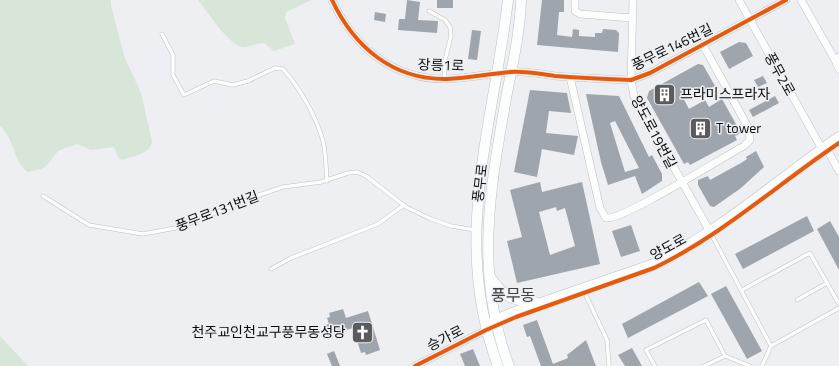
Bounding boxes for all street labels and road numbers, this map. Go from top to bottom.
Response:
street label: 풍무로146번길 [628,18,716,75]
street label: 풍무2로 [760,48,801,99]
street label: 장릉1로 [417,53,465,76]
street label: 양도로19번길 [626,91,683,172]
street label: 풍무로 [467,162,492,203]
street label: 풍무로131번길 [172,185,262,236]
street label: 양도로 [646,228,690,265]
street label: 승가로 [423,319,467,356]

